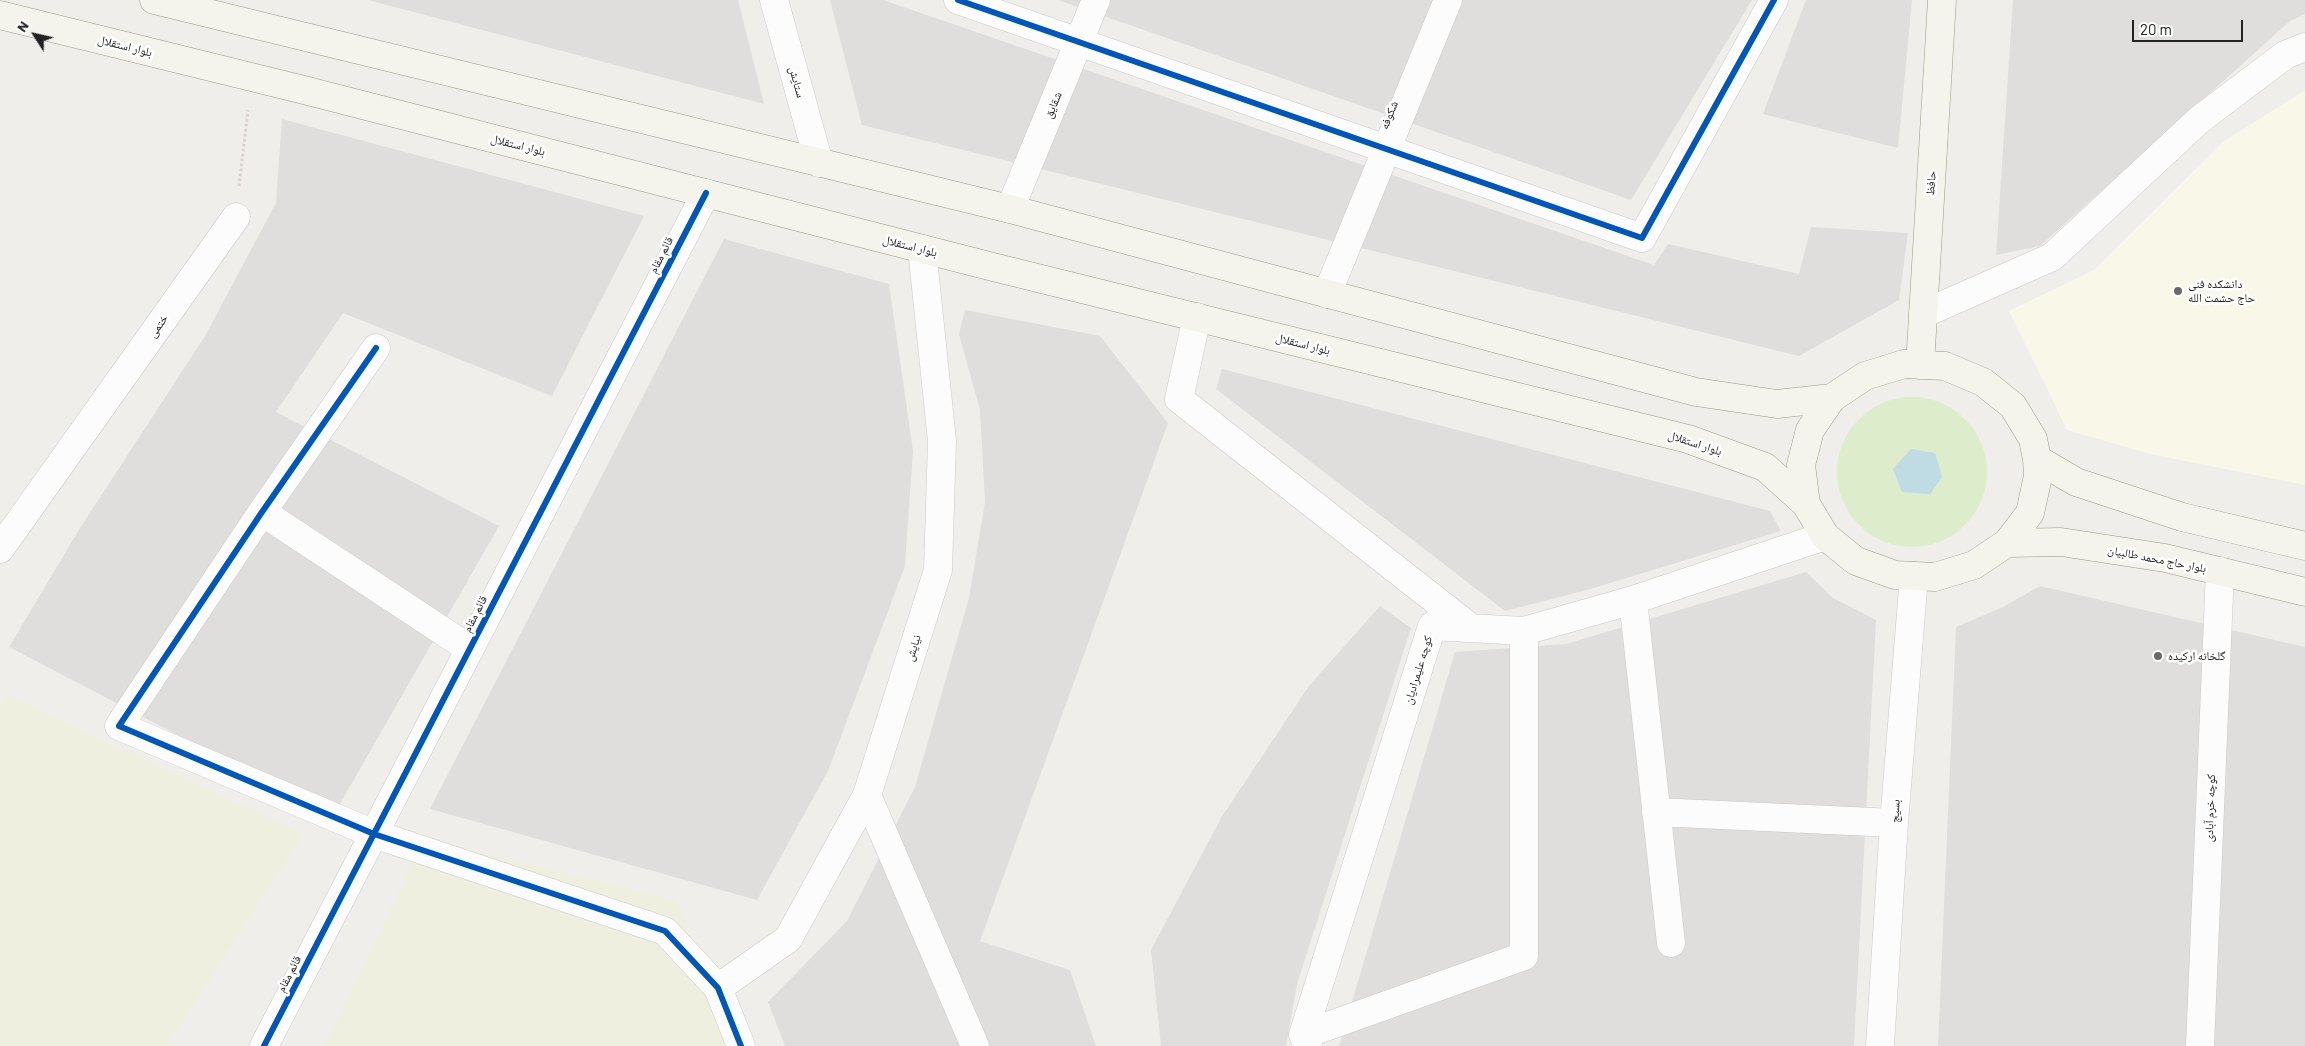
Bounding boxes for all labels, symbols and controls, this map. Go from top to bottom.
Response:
north arrow [10,10,60,60]
scale bar [2135,10,2246,42]
text: N [13,17,32,35]
text: 20 m [2140,20,2172,38]
street label: بلوار استقلال [96,32,154,60]
street label: ستایش [786,65,808,99]
street label: شقایق [1041,90,1065,120]
street label: شکوفه [1377,99,1401,131]
street label: بلوار استقلال [489,131,547,159]
street label: حافظ [1923,170,1939,196]
street label: بلوار استقلال [881,232,939,260]
street label: قائم مقام [646,234,676,276]
place label: دانشکده فنی حاج حشمت الله [2188,277,2255,305]
marker: دانشکده فنی حاج حشمت الله [2172,285,2184,297]
street label: ختمی [145,312,171,340]
street label: بلوار استقلال [1274,330,1332,358]
street label: بلوار استقلال [1666,428,1724,458]
street label: بلوار حاج محمد طالبیان [2106,542,2208,576]
street label: قائم مقام [460,593,490,635]
street label: نیایش [902,633,924,663]
street label: کوچه علیمرادیان [1401,634,1435,706]
place label: گلخانه ارکیده [2168,649,2225,663]
marker: گلخانه ارکیده [2152,650,2164,662]
street label: کوچه خرم آبادی [2202,774,2218,842]
street label: بسیج [1887,799,1903,823]
street label: قائم مقام [274,953,304,995]

